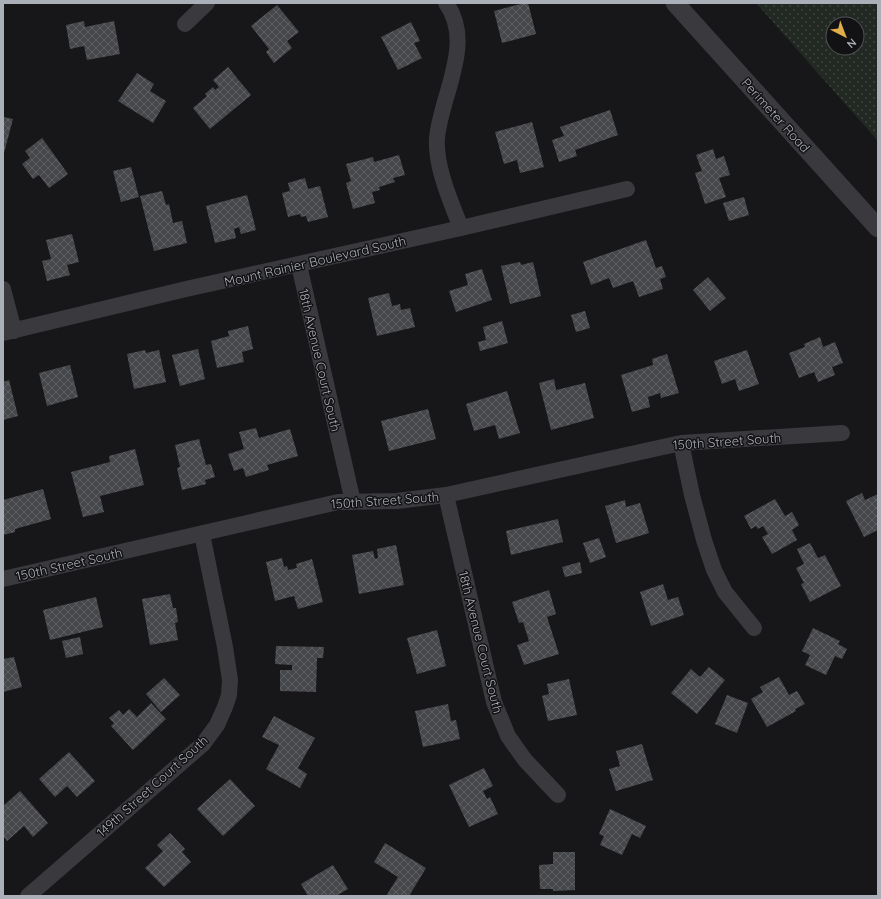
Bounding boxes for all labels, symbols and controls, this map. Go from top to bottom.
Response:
north arrow [825,16,865,56]
text: N [844,36,859,51]
street label: Perimeter Road [738,75,814,155]
street label: Mount Rainier Boulevard South [223,232,407,290]
street label: 18th Avenue Court South [296,287,344,433]
street label: 150th Street South [672,429,782,453]
street label: 150th Street South [330,488,440,512]
street label: 150th Street South [14,544,124,584]
street label: 18th Avenue Court South [456,569,506,715]
street label: 149th Street Court South [93,732,211,840]

